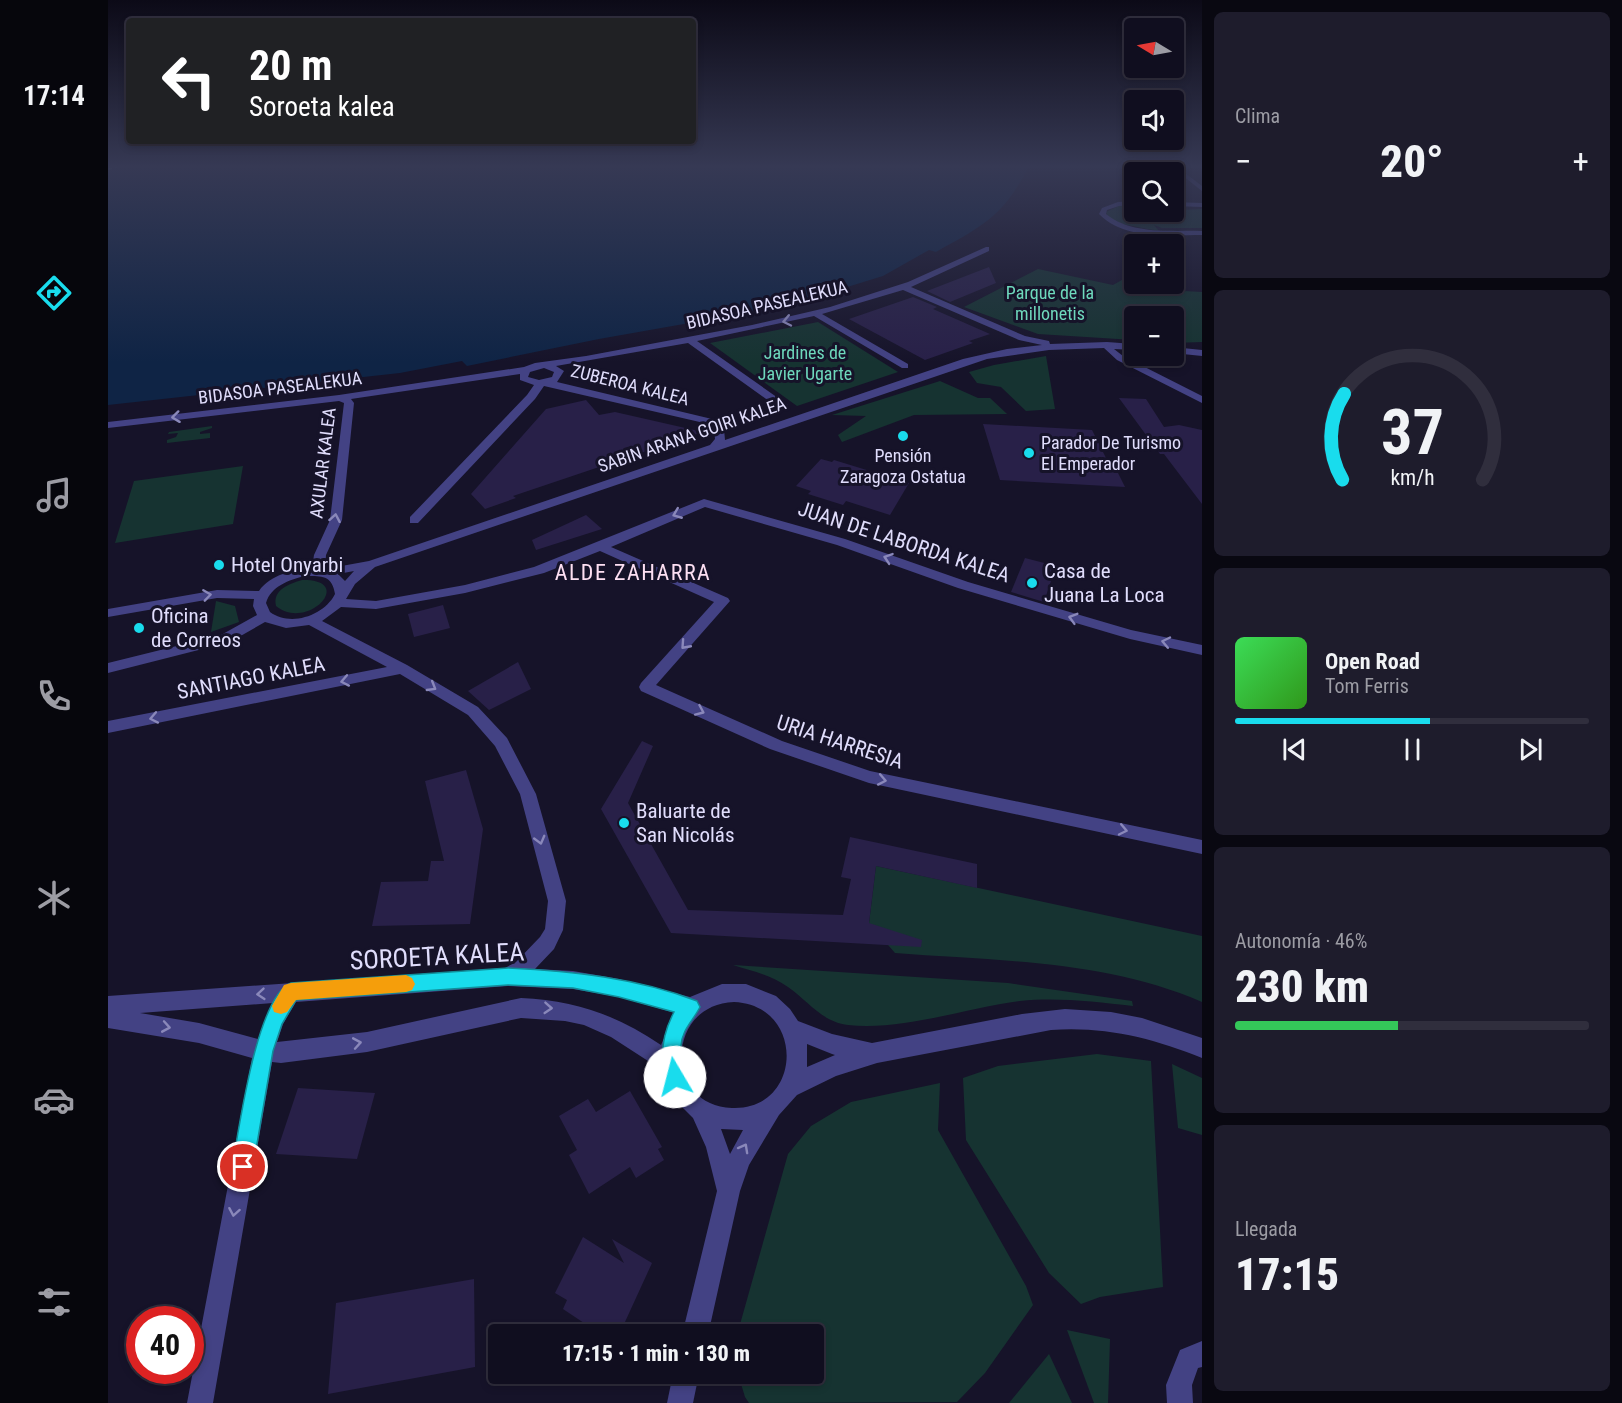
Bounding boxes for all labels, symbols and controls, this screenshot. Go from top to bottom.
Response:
north arrow [1124,18,1184,78]
map controls [1124,18,1184,366]
text: 20 m [249,41,332,90]
icon: left [150,42,228,120]
text: 17:14 [23,80,85,112]
button: sound [1124,90,1184,150]
text: Soroeta kalea [249,91,395,123]
text: Clima [1235,104,1280,128]
text: 20° [1380,135,1444,188]
text: − [1235,142,1252,181]
text: + [1573,142,1589,181]
button: search [1124,162,1184,222]
button: + [1124,234,1184,294]
icon: directions [33,272,75,314]
street label: BIDASOA PASEALEKUA [684,276,850,333]
park label: Parque de la millonetis [1006,282,1094,324]
button: − [1124,306,1184,366]
one-way arrow [782,313,792,326]
park label: Jardines de Javier Ugarte [758,342,852,384]
street label: ZUBEROA KALEA [569,360,692,409]
street label: BIDASOA PASEALEKUA [197,367,364,408]
street label: SABIN ARANA GOIRI KALEA [595,392,789,477]
text: 37 [1380,396,1444,469]
street label: AXULAR KALEA [305,406,340,519]
one-way arrow [172,410,181,422]
marker: Pensión Zaragoza Ostatua [896,429,910,443]
place label: Parador De Turismo El Emperador [1041,432,1181,474]
place label: Pensión Zaragoza Ostatua [840,445,966,487]
marker: Parador De Turismo El Emperador [1022,446,1036,460]
text: km/h [1390,466,1434,491]
icon: music [33,474,75,516]
street label: JUAN DE LABORDA KALEA [795,496,1013,588]
one-way arrow [672,507,683,519]
one-way arrow [329,513,341,522]
place label: Hotel Onyarbi [231,553,343,577]
one-way arrow [883,553,894,566]
marker: Hotel Onyarbi [212,558,226,572]
place label: Casa de Juana La Loca [1044,559,1165,607]
district label: ALDE ZAHARRA [555,560,711,585]
marker: Casa de Juana La Loca [1025,576,1039,590]
one-way arrow [202,589,211,602]
place label: Oficina de Correos [151,604,241,652]
one-way arrow [1069,613,1079,625]
marker: Oficina de Correos [132,621,146,635]
one-way arrow [1161,637,1171,650]
one-way arrow [681,638,692,648]
text: Open Road [1325,649,1420,674]
street label: SANTIAGO KALEA [175,652,327,704]
one-way arrow [340,674,350,687]
text: Tom Ferris [1325,674,1409,698]
icon: phone [33,675,75,717]
one-way arrow [426,679,436,691]
one-way arrow [693,704,704,716]
street label: URIA HARRESIA [774,710,906,774]
one-way arrow [149,711,159,724]
icon: previous [1278,733,1311,766]
icon: pause [1396,733,1429,766]
icon: next [1514,733,1547,766]
one-way arrow [876,773,886,786]
place label: Baluarte de San Nicolás [636,799,734,847]
marker: Baluarte de San Nicolás [617,816,631,830]
one-way arrow [1118,823,1128,836]
one-way arrow [533,834,545,844]
icon: climate [33,877,75,919]
text: Autonomía · 46% [1235,929,1367,953]
street label: SOROETA KALEA [349,936,525,976]
text: 230 km [1235,960,1369,1013]
one-way arrow [257,987,266,1000]
one-way arrow [543,1001,552,1014]
one-way arrow [160,1020,170,1033]
one-way arrow [351,1037,361,1050]
position arrow [643,1045,707,1109]
icon: car [33,1079,75,1121]
pin [217,1141,268,1192]
one-way arrow [737,1144,748,1154]
icon: arrive [226,1150,259,1183]
one-way arrow [229,1207,241,1217]
text: Llegada [1235,1217,1297,1241]
text: 17:15 [1235,1248,1339,1301]
icon: filters [33,1281,75,1323]
speed limit sign: 40 [126,1306,204,1384]
text: 17:15 · 1 min · 130 m [562,1341,750,1366]

